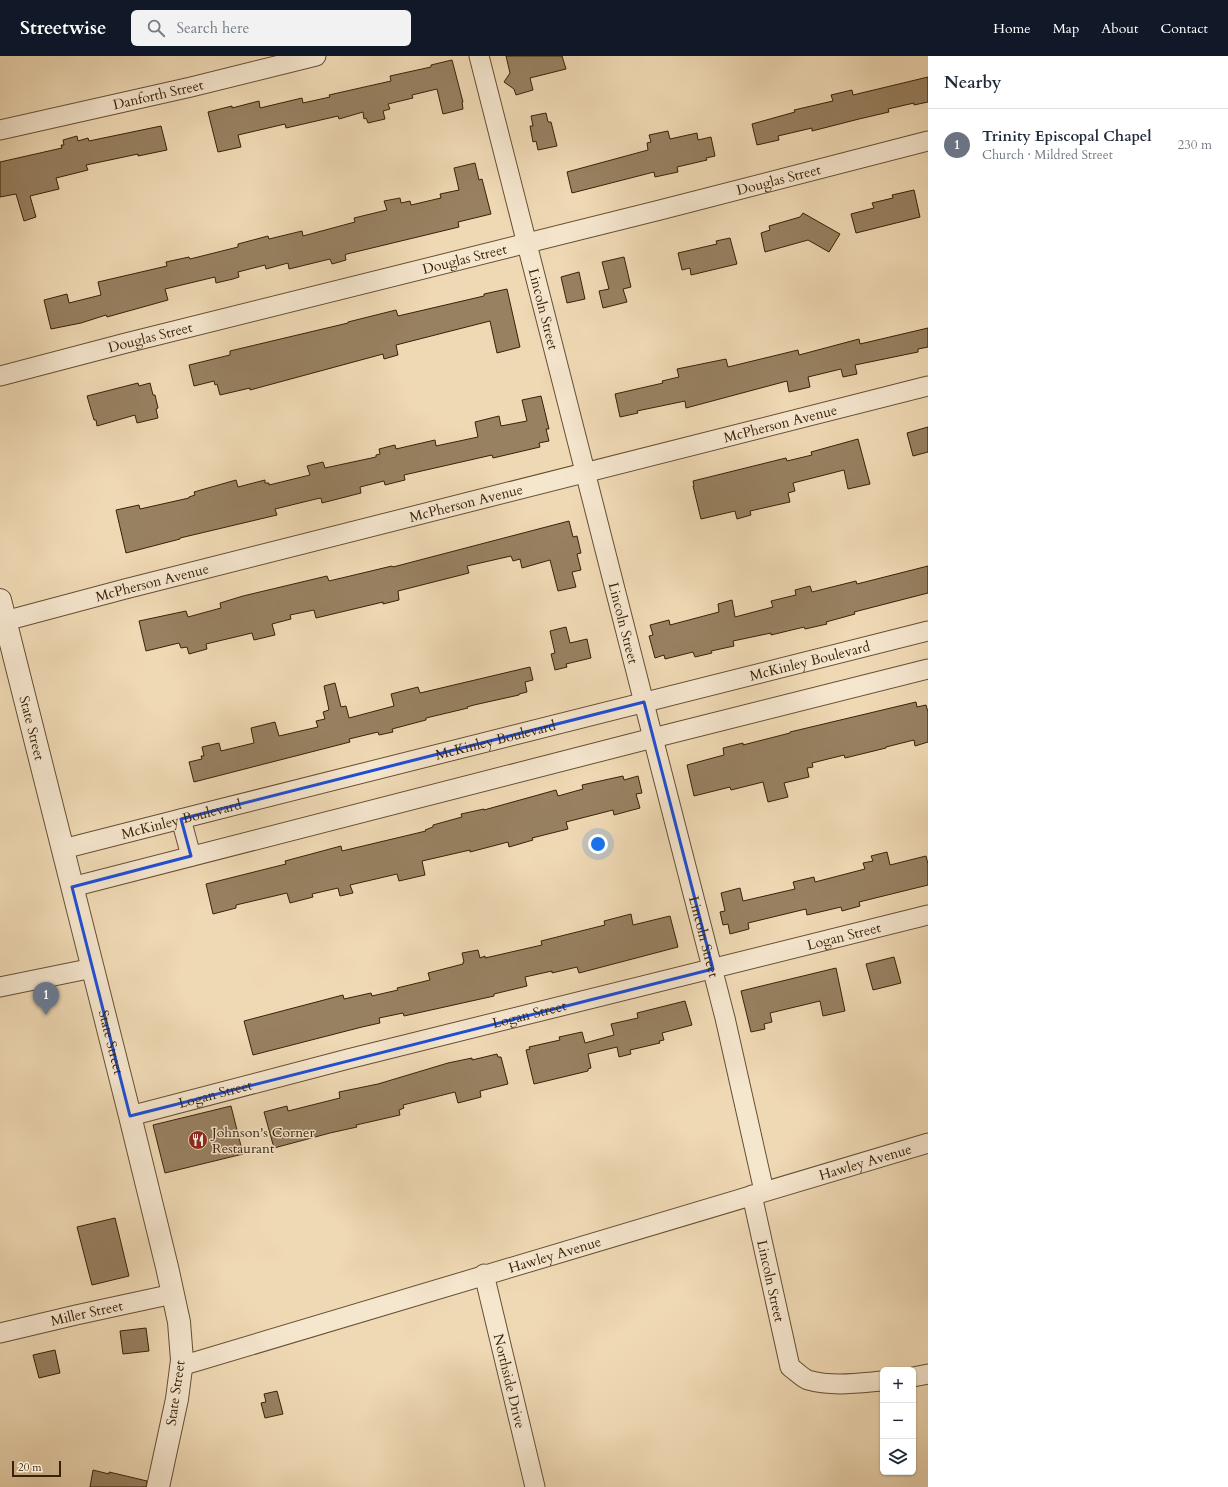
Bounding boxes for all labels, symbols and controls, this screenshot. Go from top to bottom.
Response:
search box [131,10,411,46]
text: Streetwise [20,15,107,41]
icon: search [145,17,167,39]
text: Search here [177,18,249,38]
text: Home [993,19,1031,38]
text: Map [1053,19,1079,38]
text: About [1101,19,1138,38]
text: Contact [1160,19,1208,38]
text: Nearby [944,71,1001,94]
street label: Danforth Street [111,75,206,114]
text: Trinity Episcopal Chapel [982,126,1152,146]
text: 1 [954,136,960,154]
text: 230 m [1178,136,1212,154]
text: Church · Mildred Street [982,146,1113,164]
street label: Douglas Street [735,160,823,200]
street label: Douglas Street [420,239,509,279]
street label: Lincoln Street [524,266,563,352]
street label: Douglas Street [106,318,195,357]
street label: McPherson Avenue [722,400,839,447]
street label: McPherson Avenue [407,480,525,527]
street label: McPherson Avenue [93,559,211,607]
street label: Lincoln Street [604,580,643,666]
street label: McKinley Boulevard [748,637,872,686]
street label: State Street [15,694,49,763]
street label: McKinley Boulevard [433,716,558,764]
street label: McKinley Boulevard [119,795,244,844]
your location [588,834,608,854]
street label: Lincoln Street [684,894,723,980]
street label: Logan Street [805,918,883,955]
pin: 1 [33,982,59,1015]
street label: Logan Street [490,996,569,1033]
street label: State Street [94,1008,128,1077]
street label: Logan Street [176,1075,255,1113]
place label: Johnson's Corner Restaurant [210,1123,315,1158]
restaurant icon: Johnson's Corner Restaurant [187,1129,209,1151]
street label: Hawley Avenue [817,1139,914,1185]
street label: Hawley Avenue [506,1232,603,1278]
street label: Lincoln Street [752,1238,789,1324]
street label: Miller Street [49,1296,125,1331]
street label: Northside Drive [489,1332,530,1430]
street label: State Street [162,1359,190,1427]
map controls [880,1367,916,1475]
button: + [880,1367,916,1403]
button: − [880,1403,916,1439]
button: layers [880,1439,916,1475]
scale bar [12,1459,61,1478]
text: 20 m [18,1460,42,1475]

